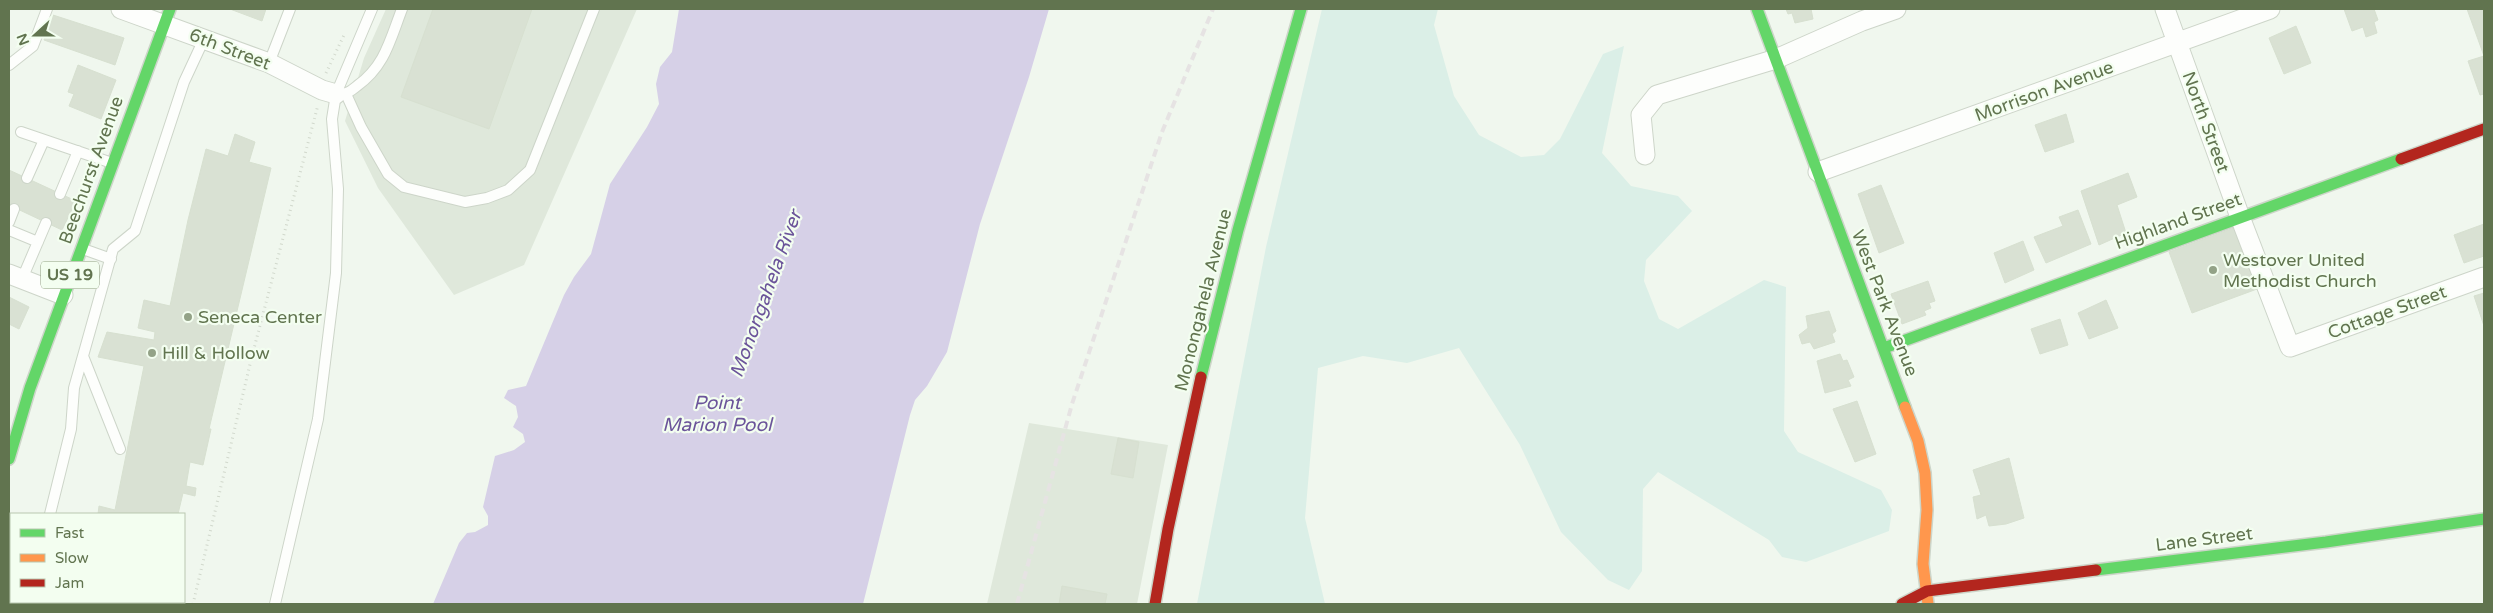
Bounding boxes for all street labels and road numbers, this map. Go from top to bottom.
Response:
street label: 6th Street [186,23,274,75]
street label: Morrison Avenue [1972,56,2116,126]
street label: North Street [2178,68,2235,176]
street label: Beechurst Avenue [54,93,128,247]
street label: Highland Street [2112,188,2244,254]
street label: Monongahela Avenue [1170,206,1236,394]
street label: West Park Avenue [1847,227,1923,379]
road number: US 19 [41,262,99,288]
street label: Cottage Street [2325,280,2449,344]
street label: Lane Street [2154,522,2254,556]

